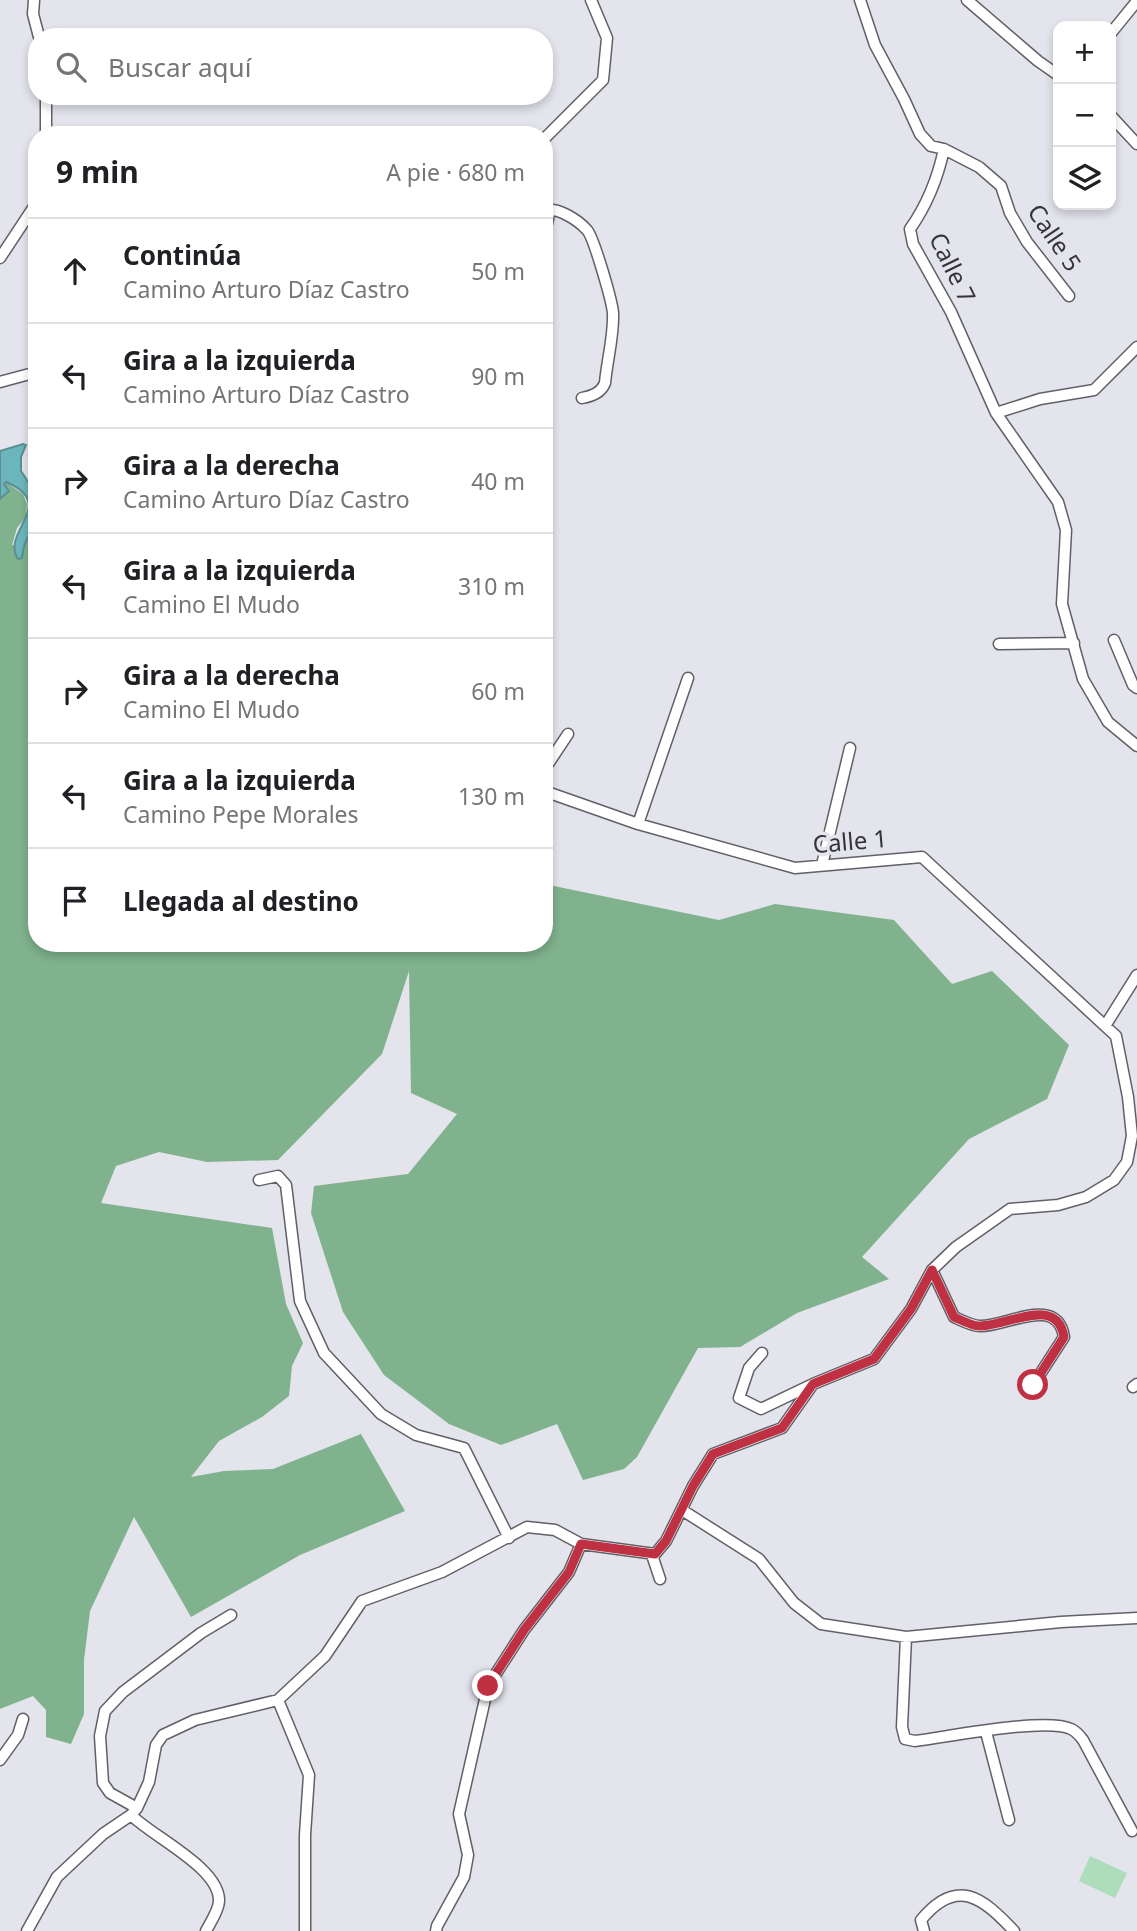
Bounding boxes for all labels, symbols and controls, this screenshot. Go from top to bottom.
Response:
map controls [1053,21,1116,210]
button: + [1053,21,1116,84]
search box [28,28,553,105]
icon: search [52,48,90,86]
text: Buscar aquí [108,49,251,85]
button: − [1053,84,1116,147]
button: layers [1053,147,1116,210]
text: 9 min [56,151,139,192]
text: A pie · 680 m [386,156,525,188]
street label: Calle 5 [1021,197,1090,277]
street label: Calle 7 [922,227,985,308]
text: Continúa [123,237,241,273]
icon: ahead [56,252,94,290]
text: 50 m [471,255,525,287]
text: Camino Arturo Díaz Castro [123,273,410,305]
text: Gira a la izquierda [123,342,356,378]
icon: left [56,357,94,395]
text: 90 m [471,360,525,392]
text: Camino Arturo Díaz Castro [123,378,410,410]
text: Gira a la derecha [123,447,340,483]
icon: right [56,462,94,500]
text: 40 m [471,465,525,497]
text: Camino Arturo Díaz Castro [123,483,410,515]
text: Gira a la izquierda [123,552,356,588]
icon: left [56,567,94,605]
text: 310 m [458,570,525,602]
text: Camino El Mudo [123,588,300,620]
text: Gira a la derecha [123,657,340,693]
icon: right [56,672,94,710]
text: 60 m [471,675,525,707]
text: Camino El Mudo [123,693,300,725]
text: Gira a la izquierda [123,762,356,798]
icon: left [56,777,94,815]
text: 130 m [458,780,525,812]
text: Camino Pepe Morales [123,798,359,830]
street label: Calle 1 [811,821,888,860]
icon: arrive [56,882,94,920]
text: Llegada al destino [123,883,359,919]
route start [1017,1369,1048,1400]
route end [472,1670,503,1701]

